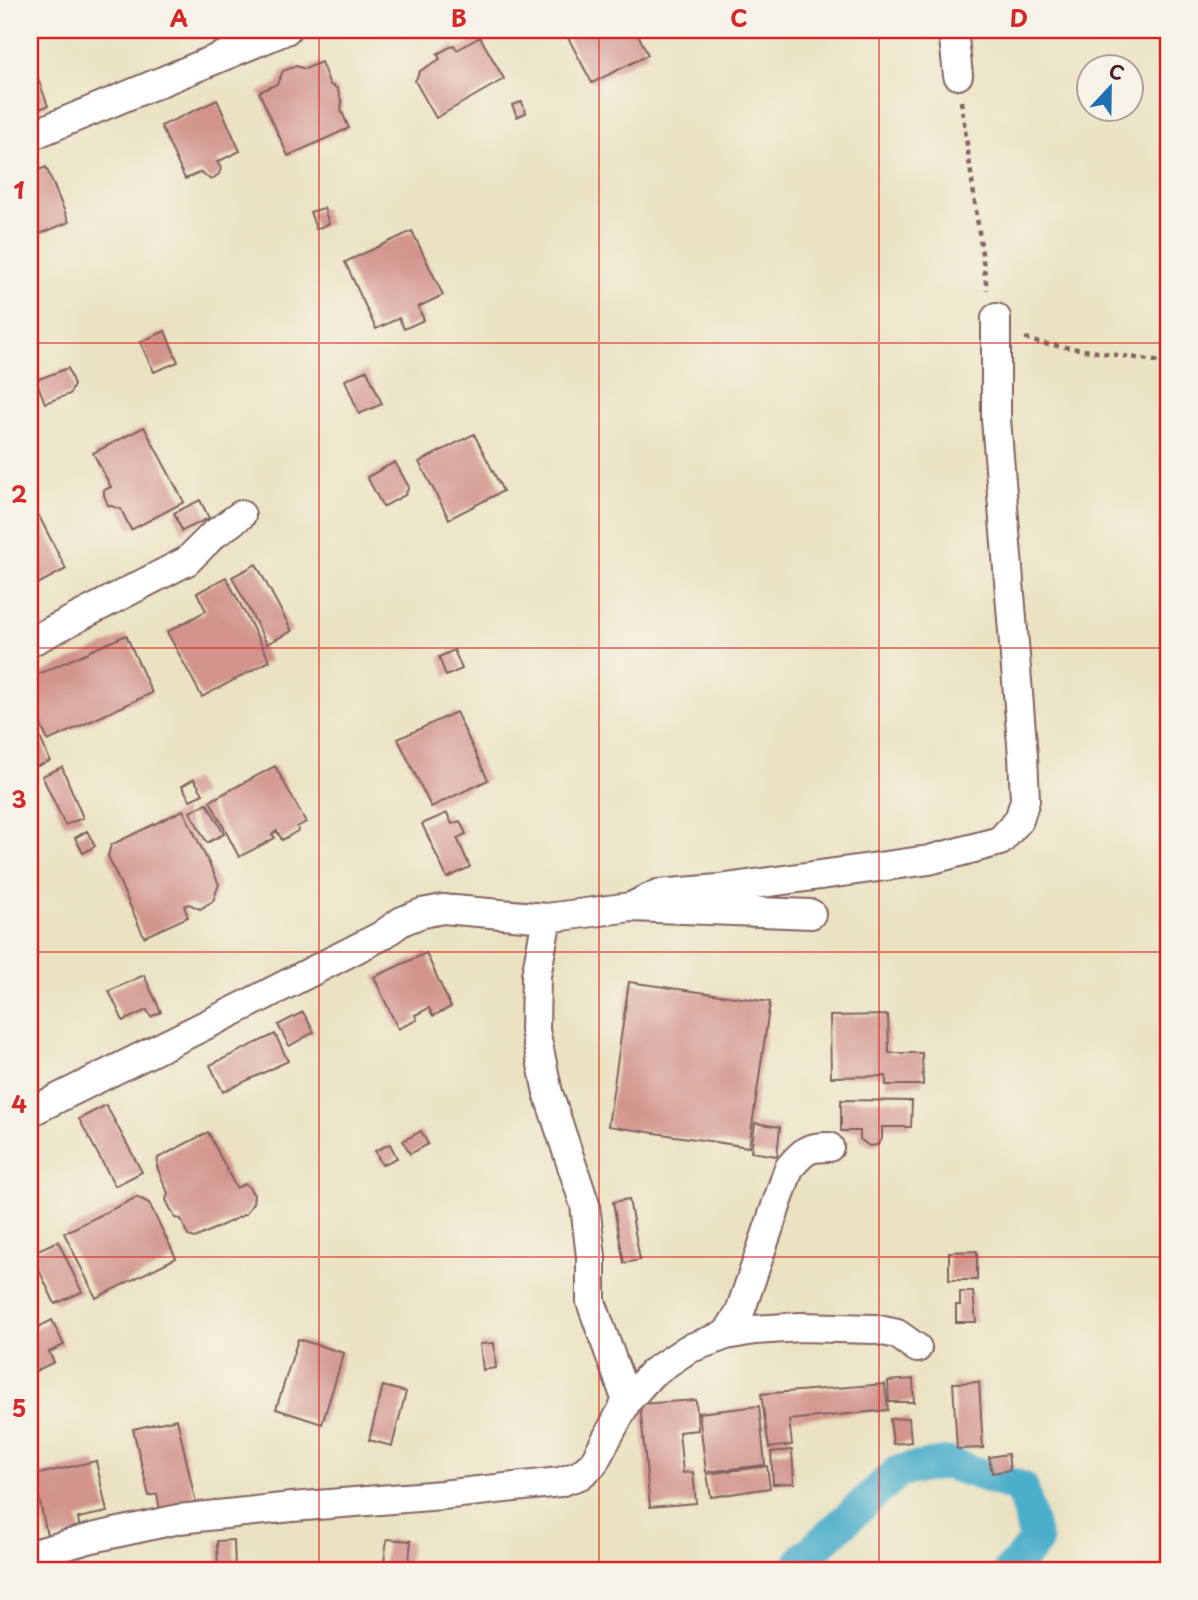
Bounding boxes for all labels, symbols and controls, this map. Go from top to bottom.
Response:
text: A [170,0,188,35]
text: B [451,0,467,35]
text: C [730,0,748,35]
text: D [1010,0,1028,35]
north arrow [1076,52,1146,122]
text: С [1105,56,1129,87]
text: 1 [14,172,25,207]
text: 2 [11,476,27,511]
text: 3 [11,781,27,816]
text: 4 [11,1086,27,1121]
text: 5 [12,1390,26,1425]

